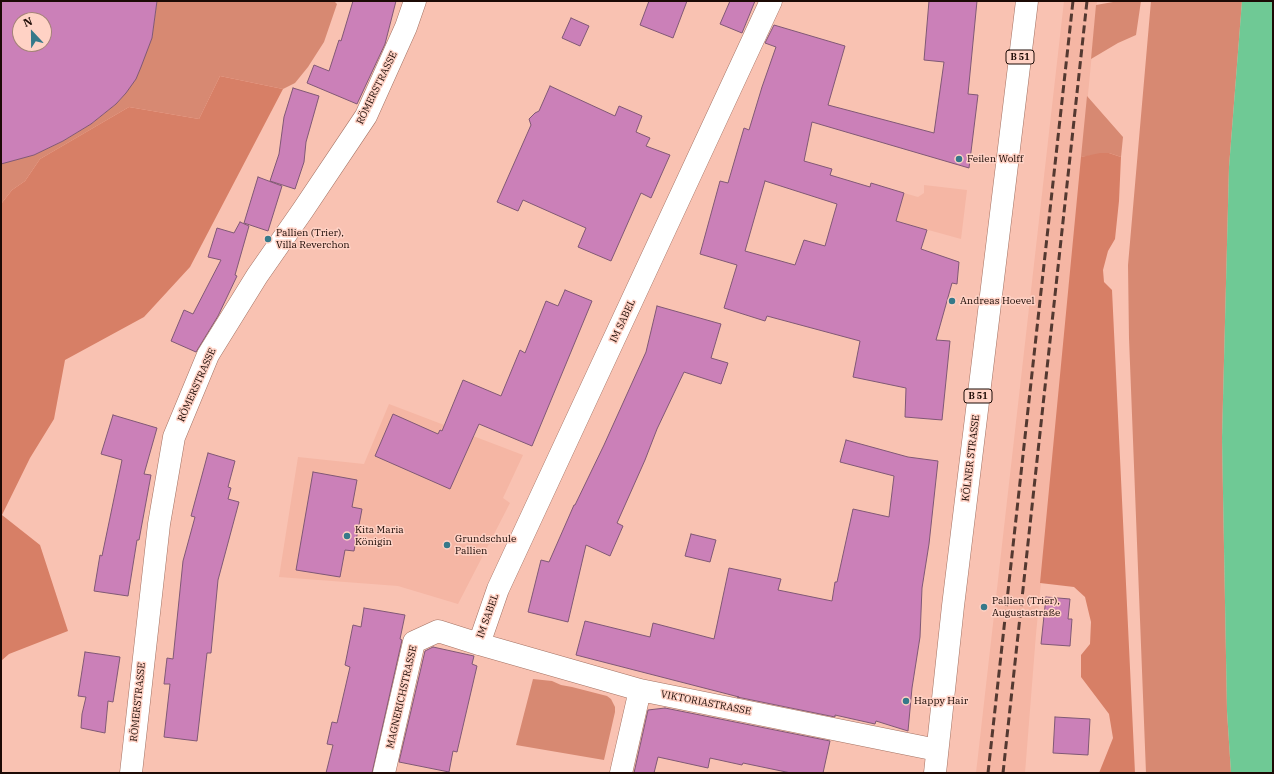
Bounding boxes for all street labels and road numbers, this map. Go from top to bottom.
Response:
street label: RÖMERSTRASSE [354,50,400,126]
road number: B 51 [1006,50,1034,64]
street label: IM SABEL [608,298,638,344]
street label: RÖMERSTRASSE [175,346,219,424]
road number: B 51 [964,389,992,403]
street label: KÖLNER STRASSE [960,414,982,502]
street label: IM SABEL [474,592,502,640]
street label: MAGNERICHSTRASSE [384,644,420,750]
street label: RÖMERSTRASSE [128,662,148,742]
street label: VIKTORIASTRASSE [660,688,752,718]

